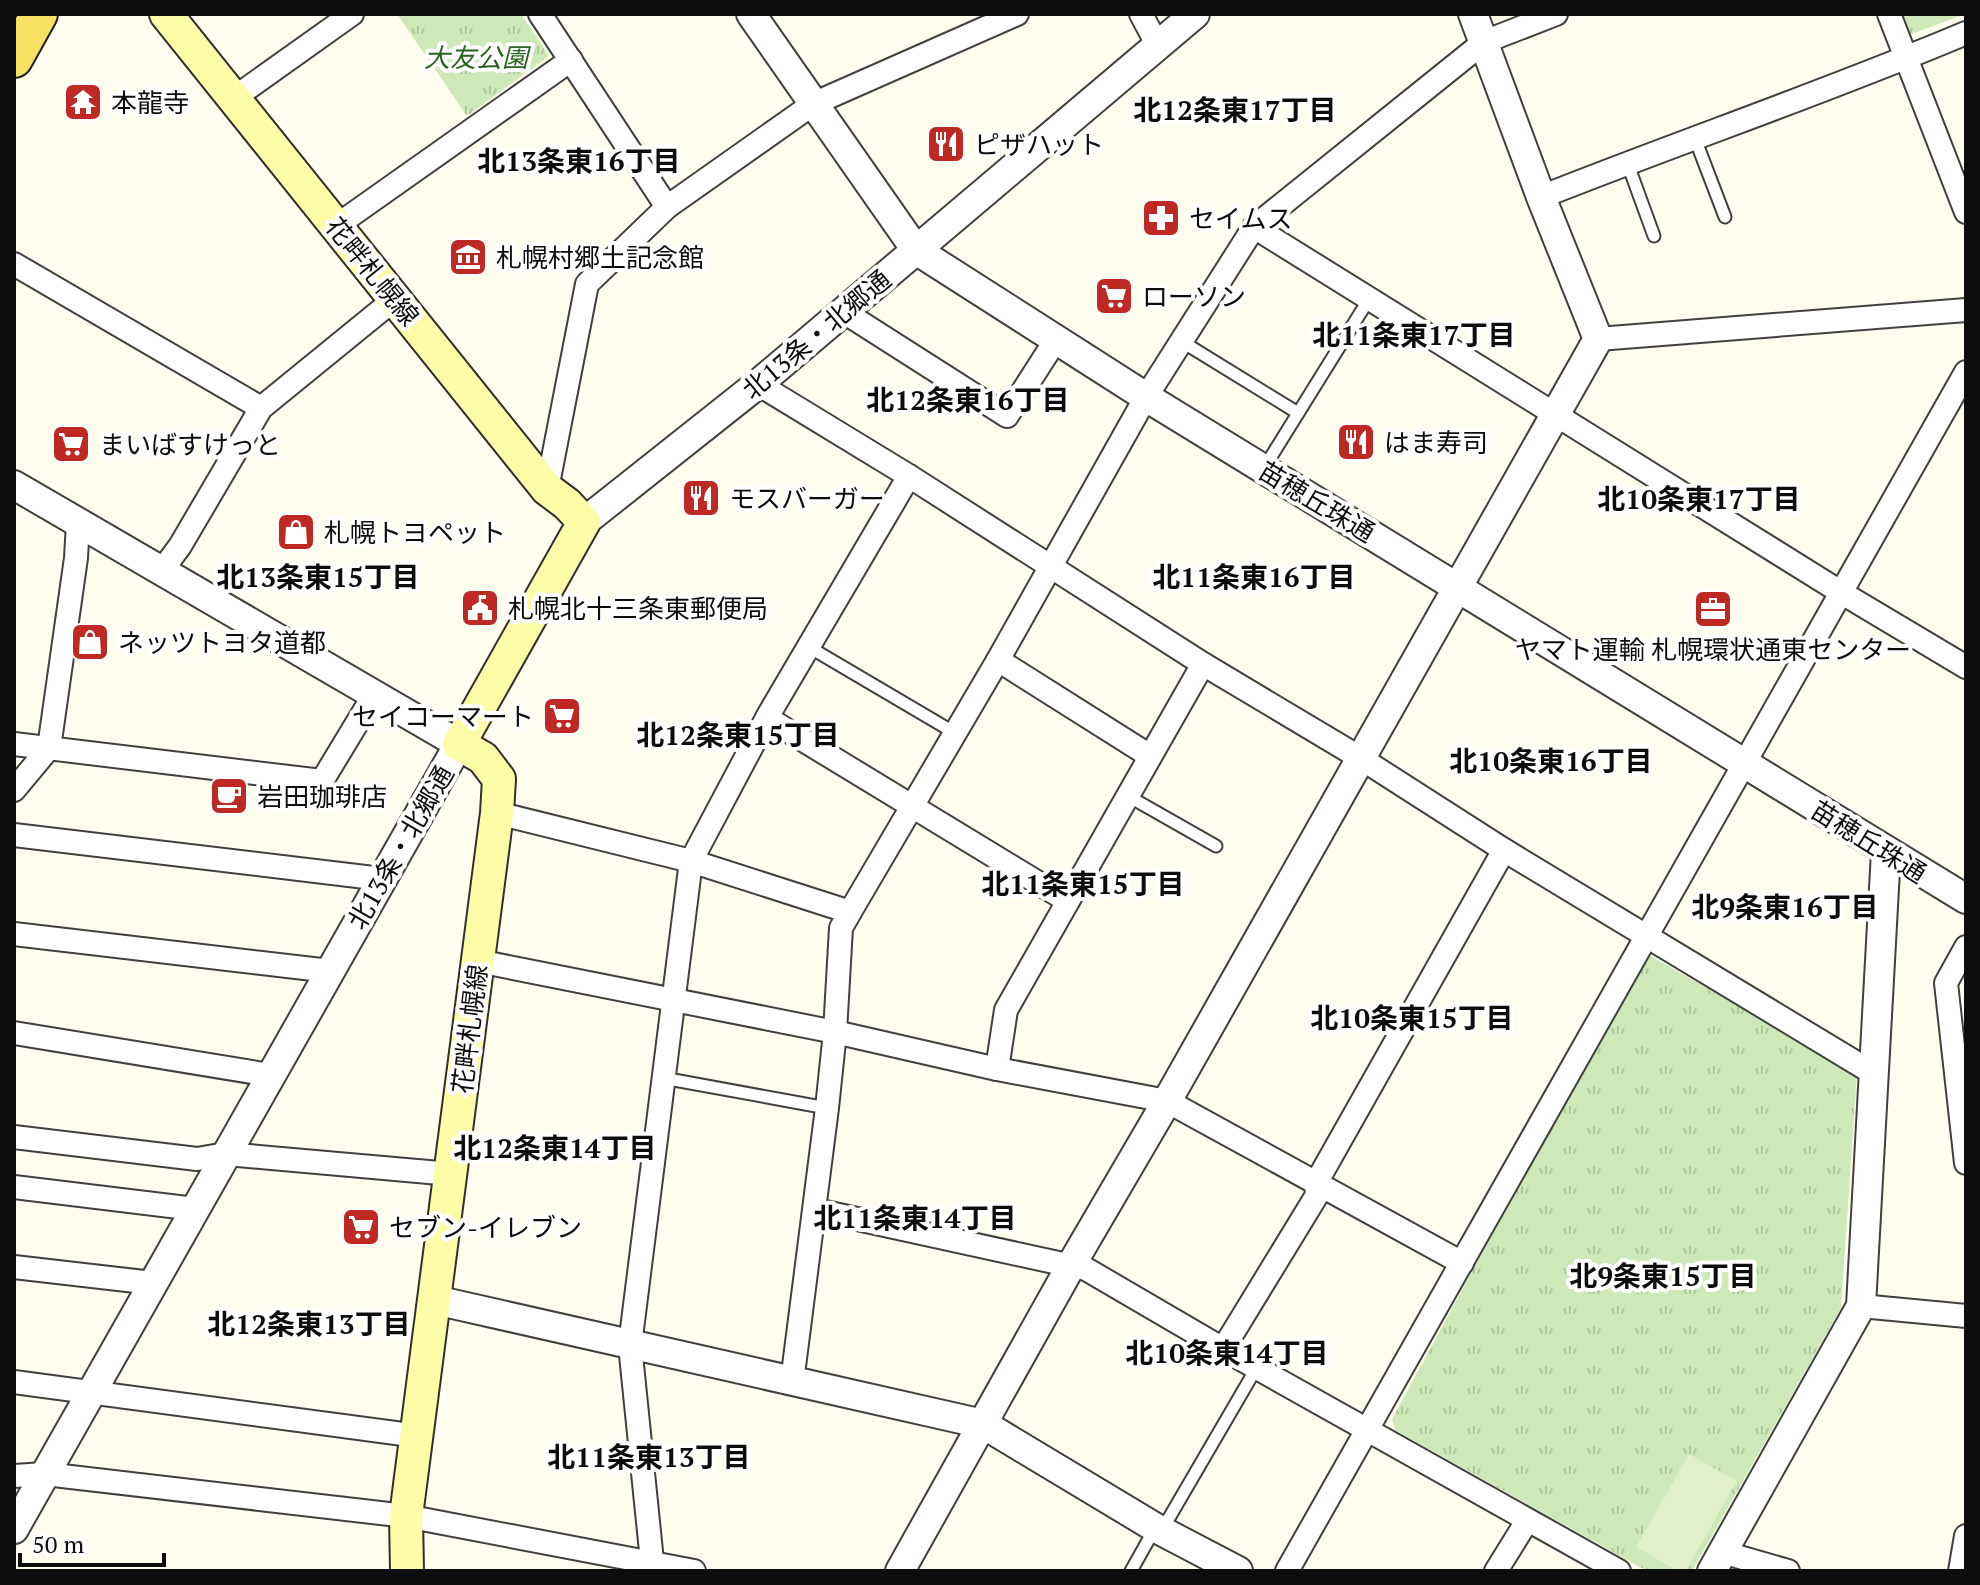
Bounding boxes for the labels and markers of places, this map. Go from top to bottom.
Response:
temple icon: 本龍寺 [62,81,104,123]
place label: 本龍寺 [111,85,189,119]
restaurant icon: ピザハット [925,123,967,165]
place label: ピザハット [974,127,1104,161]
pharmacy icon: セイムス [1140,197,1182,239]
place label: セイムス [1189,201,1292,235]
museum icon: 札幌村郷土記念館 [447,236,489,278]
place label: 札幌村郷土記念館 [496,240,704,274]
supermarket icon: ローソン [1093,275,1135,317]
place label: ローソン [1142,279,1246,313]
restaurant icon: はま寿司 [1335,421,1377,463]
supermarket icon: まいばすけっと [50,423,92,465]
place label: はま寿司 [1384,425,1488,459]
place label: まいばすけっと [99,427,281,461]
restaurant icon: モスバーガー [680,477,722,519]
place label: モスバーガー [729,481,885,515]
shop icon: 札幌トヨペット [275,511,317,553]
place label: 札幌トヨペット [324,515,506,549]
public building icon: 札幌北十三条東郵便局 [459,587,501,629]
office icon: ヤマト運輸 札幌環状通東センター [1692,588,1734,630]
place label: 札幌北十三条東郵便局 [508,591,768,625]
shop icon: ネッツトヨタ道都 [69,621,111,663]
place label: ネッツトヨタ道都 [118,625,326,659]
place label: ヤマト運輸 札幌環状通東センター [1515,632,1911,666]
supermarket icon: セイコーマート [541,695,583,737]
place label: セイコーマート [352,699,534,733]
cafe icon: 岩田珈琲店 [208,775,250,817]
place label: 岩田珈琲店 [257,779,387,813]
supermarket icon: セブン-イレブン [340,1206,382,1248]
place label: セブン-イレブン [389,1210,582,1244]

